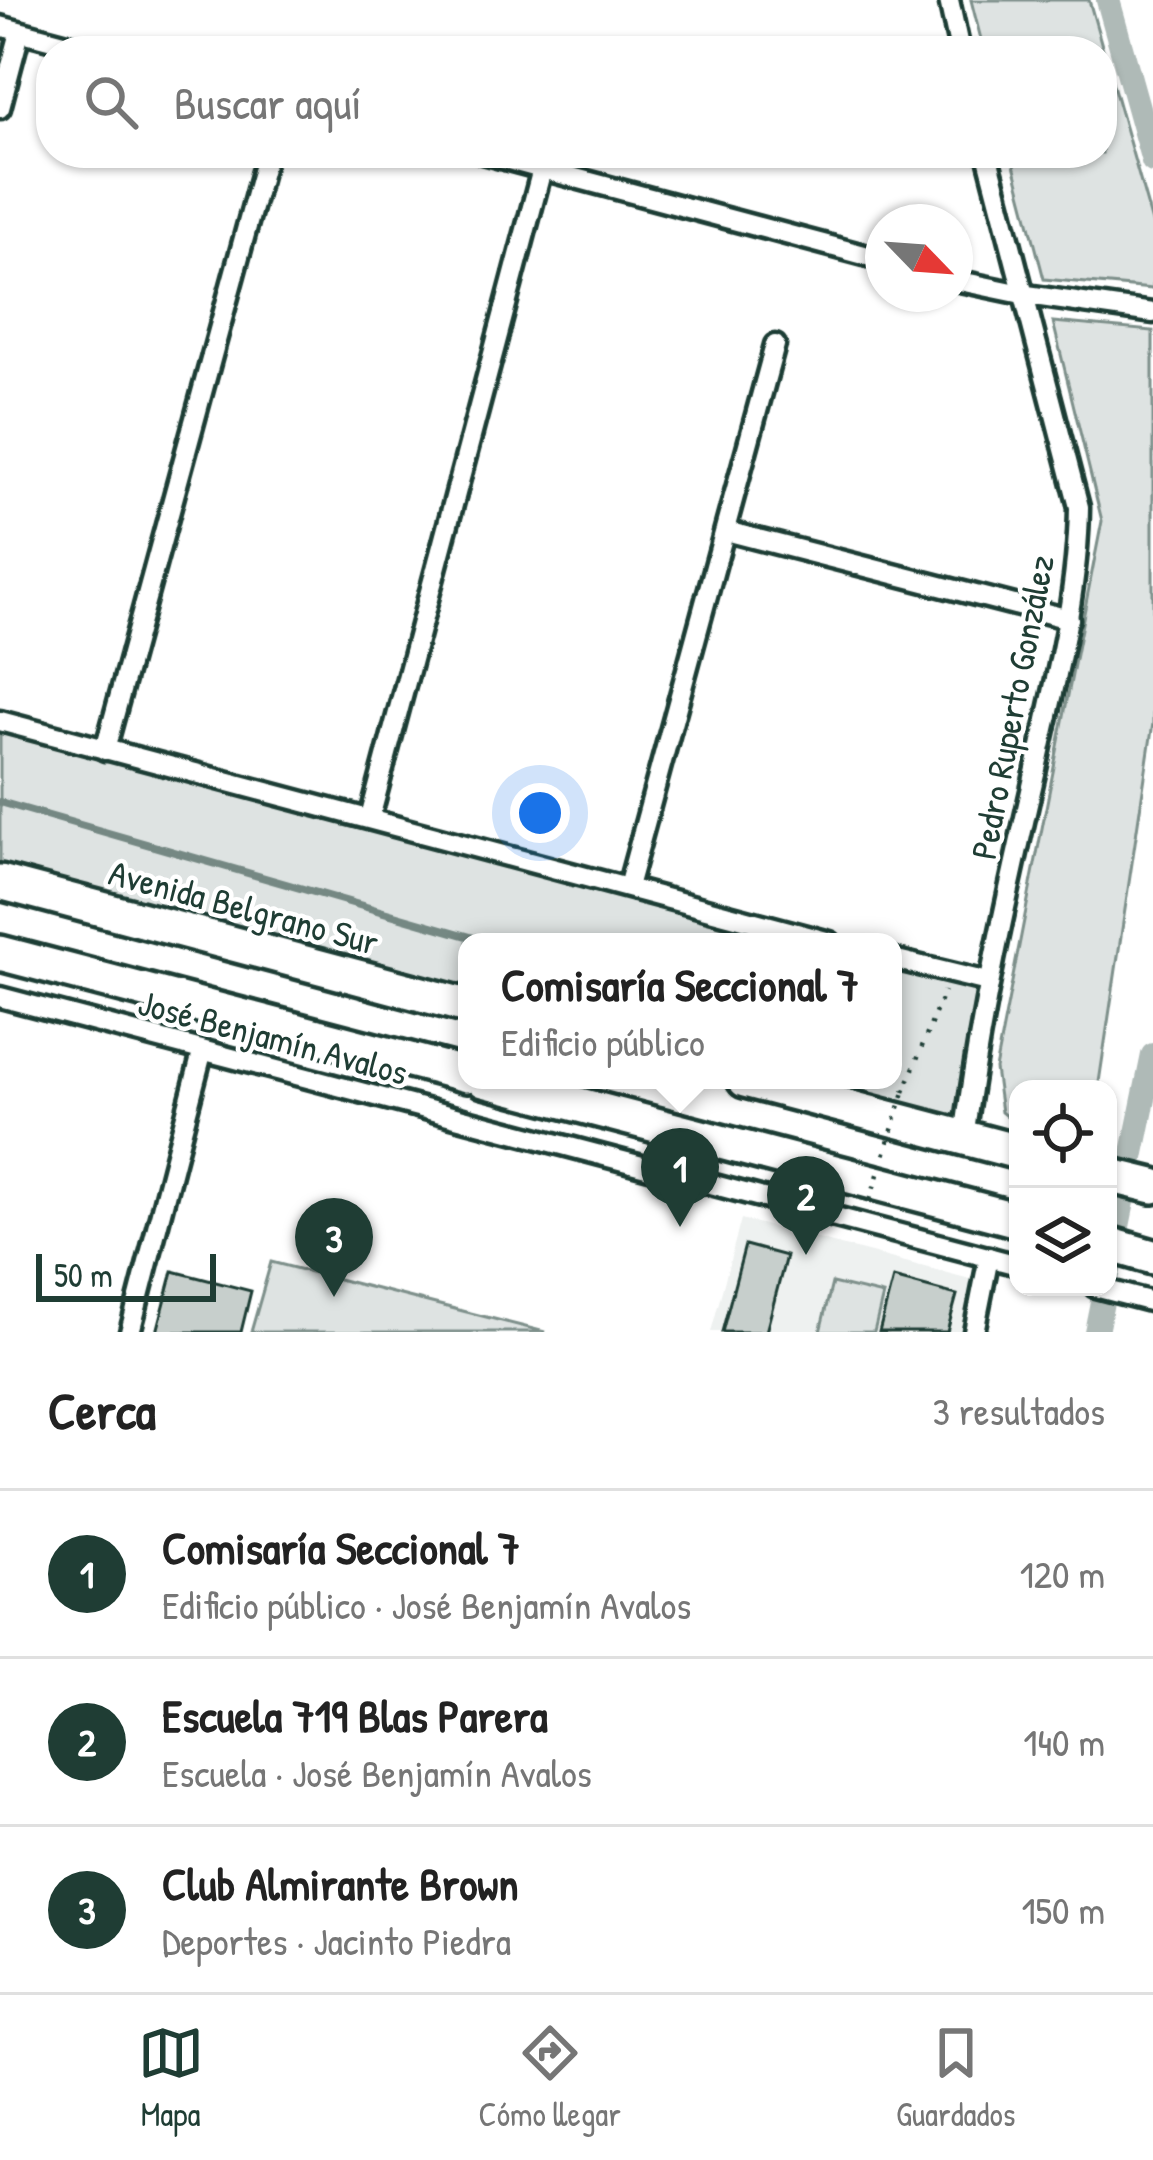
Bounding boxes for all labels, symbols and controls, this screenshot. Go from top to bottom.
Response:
search box [36,36,1117,168]
icon: search [78,69,144,135]
text: Buscar aquí [174,72,361,133]
north arrow [865,204,973,312]
street label: Pedro Ruperto González [958,551,1065,863]
your location [510,783,570,843]
street label: Avenida Belgrano Sur [104,847,384,966]
popup [458,933,902,1089]
text: Comisaría Seccional 7 [501,954,859,1015]
street label: José Benjamín Avalos [133,977,413,1096]
text: Edificio público [501,1015,705,1068]
map controls [1009,1080,1117,1296]
button: locate [1009,1080,1117,1188]
pin: 1 [641,1128,719,1227]
pin: 2 [767,1156,845,1255]
button: layers [1009,1188,1117,1296]
pin: 3 [295,1198,373,1297]
scale bar [36,1248,216,1301]
text: 50 m [54,1253,113,1297]
text: Cerca [48,1376,156,1445]
text: 3 resultados [932,1384,1105,1437]
text: Comisaría Seccional 7 [162,1517,520,1578]
text: 1 [80,1547,94,1600]
text: 120 m [1020,1547,1105,1600]
text: Edificio público · José Benjamín Avalos [162,1578,691,1631]
text: Escuela 719 Blas Parera [162,1685,548,1746]
text: 2 [78,1715,96,1768]
text: 140 m [1023,1715,1105,1768]
text: Escuela · José Benjamín Avalos [162,1746,592,1799]
text: Club Almirante Brown [162,1853,519,1914]
text: 3 [78,1883,96,1936]
text: 150 m [1021,1883,1105,1936]
text: Deportes · Jacinto Piedra [162,1914,511,1967]
tab: Mapa [138,2020,204,2136]
tab: Cómo llegar [479,2020,621,2136]
tab: Guardados [896,2020,1015,2136]

